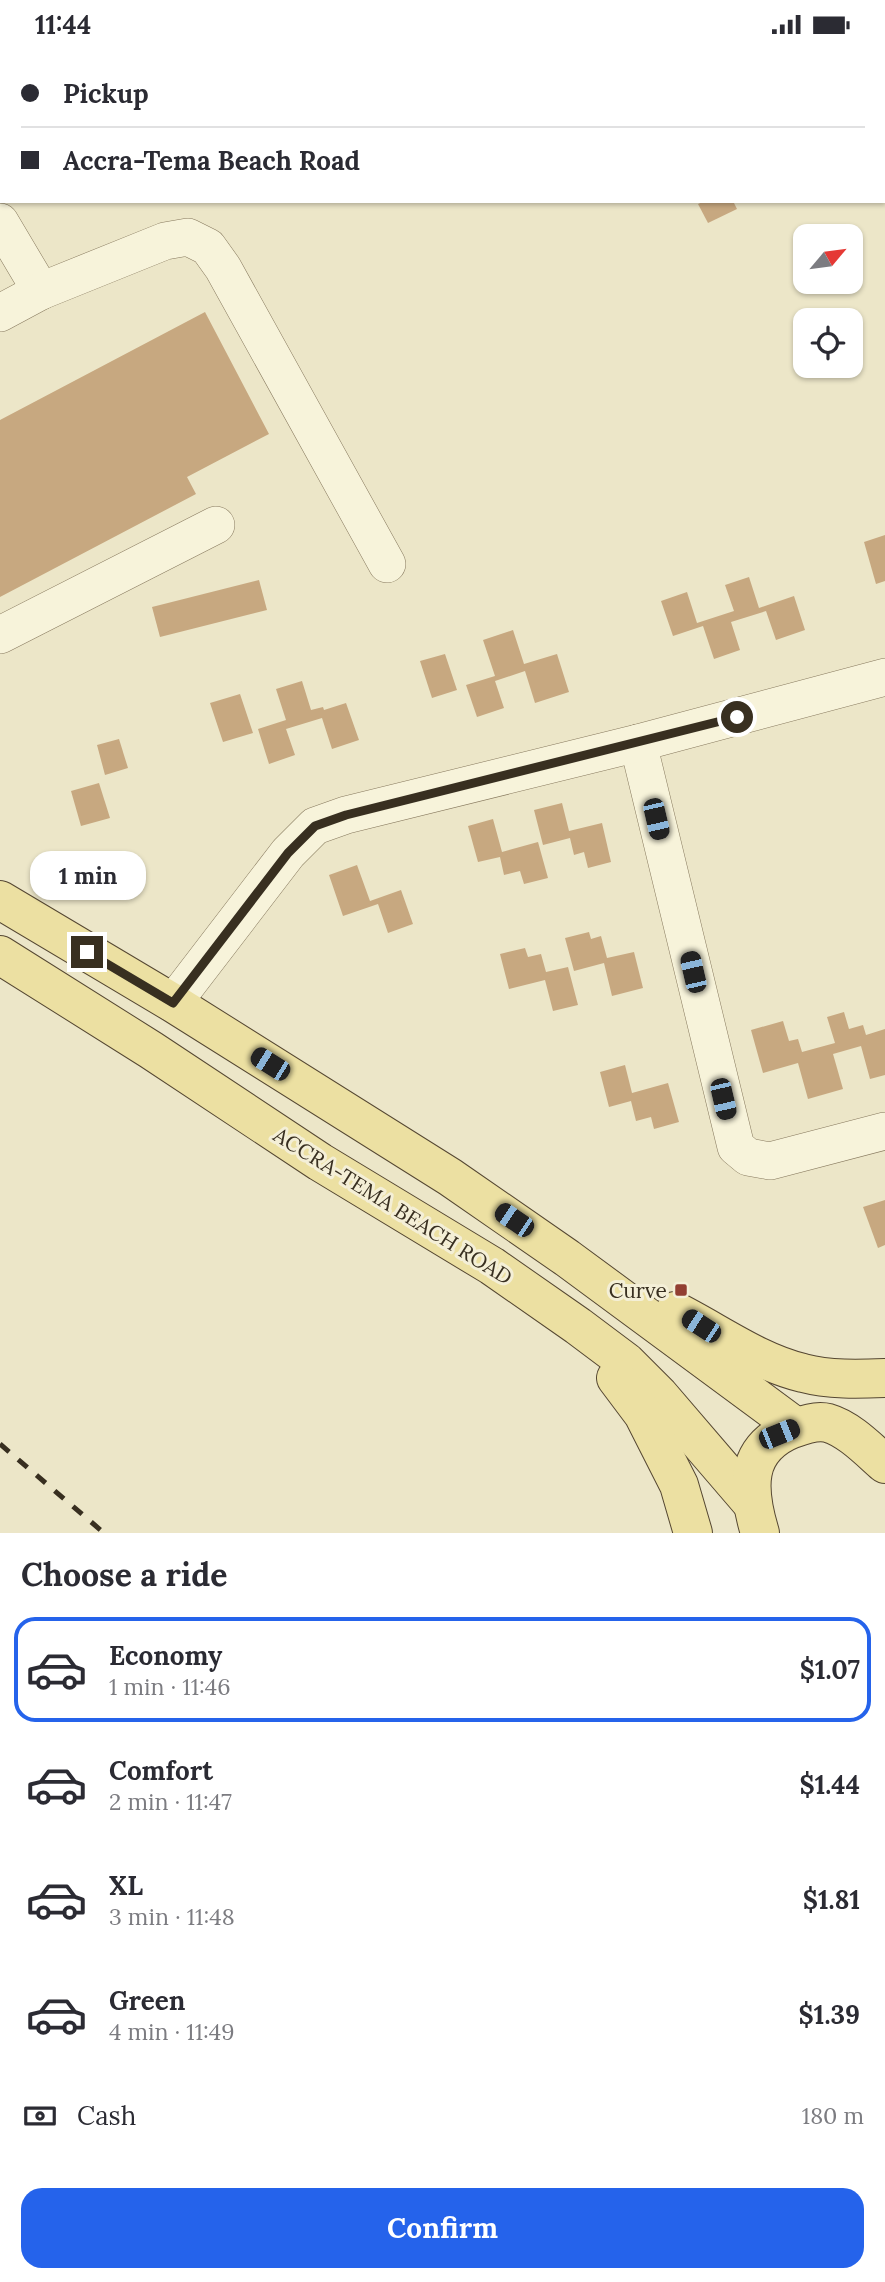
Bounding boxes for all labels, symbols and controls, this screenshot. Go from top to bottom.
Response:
text: 11:44 [35,8,91,41]
text: Pickup [63,77,149,110]
text: Accra-Tema Beach Road [63,144,360,177]
north arrow [793,224,863,294]
map controls [793,224,863,378]
button: locate [793,308,863,378]
route start [721,701,753,733]
car [642,796,671,842]
callout: 1 min [29,851,145,899]
text: 1 min [59,861,117,890]
route end [71,936,103,968]
car [679,949,708,995]
car [247,1044,294,1084]
car [709,1076,738,1122]
street label: ACCRA-TEMA BEACH ROAD [268,1121,517,1291]
car [491,1200,538,1240]
place label: Curve [609,1277,667,1304]
marker: Curve [673,1282,689,1298]
car [678,1306,725,1346]
car [756,1416,803,1452]
text: Choose a ride [21,1554,228,1595]
icon: car [25,1638,88,1701]
text: Economy [109,1639,222,1672]
text: $1.07 [800,1653,860,1686]
text: 1 min · 11:46 [109,1672,231,1701]
icon: car [25,1753,88,1816]
text: Comfort [109,1754,213,1787]
text: $1.44 [799,1768,860,1801]
text: 2 min · 11:47 [109,1787,232,1816]
icon: car [25,1868,88,1931]
text: XL [109,1869,143,1902]
text: $1.81 [803,1883,860,1916]
text: 3 min · 11:48 [109,1902,235,1931]
icon: car [25,1983,88,2046]
text: Green [109,1984,185,2017]
text: $1.39 [799,1998,860,2031]
text: 4 min · 11:49 [109,2017,235,2046]
icon: cash [21,2097,59,2135]
text: Cash [77,2099,136,2132]
text: 180 m [802,2101,864,2130]
button: Confirm [21,2188,864,2268]

